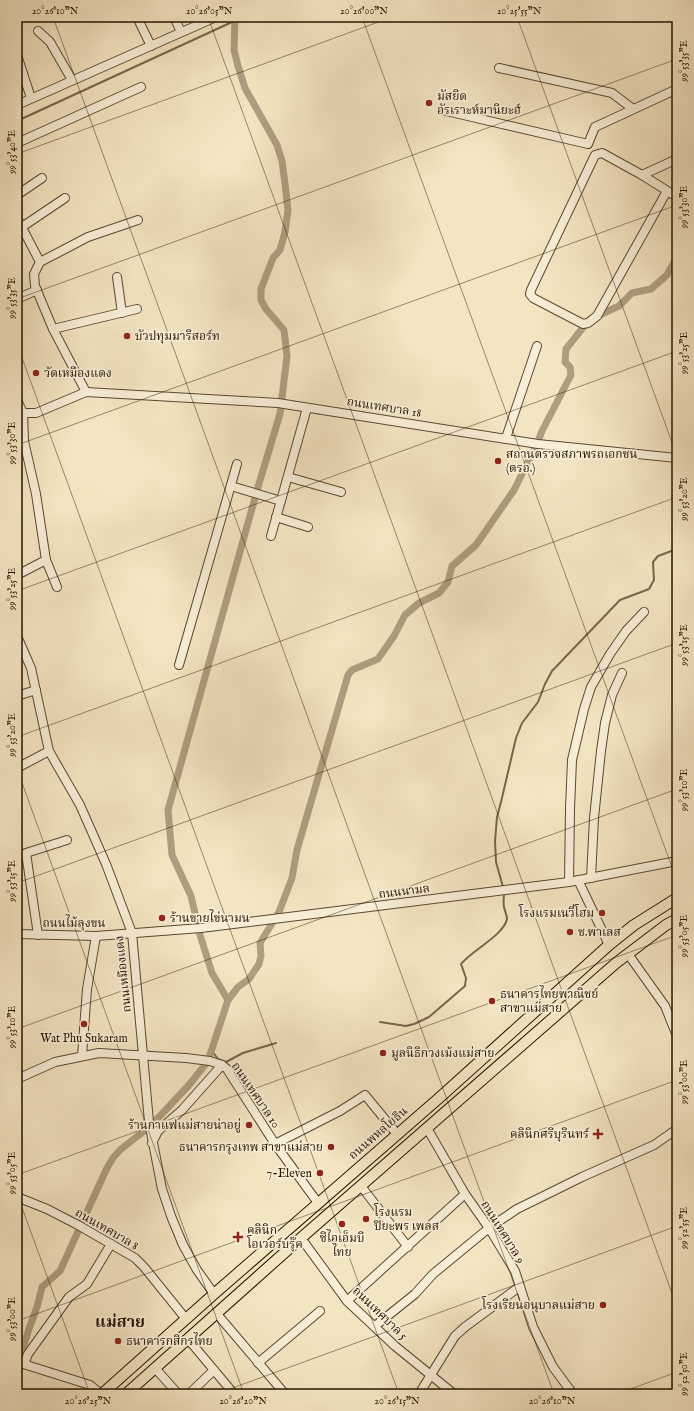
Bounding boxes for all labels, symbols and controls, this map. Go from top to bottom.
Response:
text: 20°26'10"N [32,5,79,18]
text: 20°26'05"N [186,5,233,18]
text: 20°26'00"N [340,5,388,18]
text: 20°25'55"N [497,5,542,18]
text: 99°53'35"E [678,40,691,83]
place label: มัสยิด อัรเราะห์มานิยะฮ์ [437,89,521,118]
marker: มัสยิด อัรเราะห์มานิยะฮ์ [424,98,434,108]
text: 99°53'40"E [6,130,19,175]
text: 99°53'30"E [678,186,691,229]
text: 99°53'35"E [6,277,19,320]
place label: บัวปทุมมารีสอร์ท [135,329,220,344]
marker: บัวปทุมมารีสอร์ท [122,331,132,341]
text: 99°53'25"E [678,332,691,375]
place label: วัดเหมืองแดง [44,366,112,381]
marker: วัดเหมืองแดง [31,368,41,378]
street label: ถนนเทศบาล 18 [346,394,423,421]
text: 99°53'30"E [6,422,19,465]
place label: สถานตรวจสภาพรถเอกชน (ตรอ.) [506,447,638,476]
marker: สถานตรวจสภาพรถเอกชน (ตรอ.) [493,456,503,466]
text: 99°53'20"E [678,477,691,522]
text: 99°53'25"E [6,568,19,611]
text: 99°53'15"E [678,624,691,667]
text: 99°53'20"E [6,713,19,758]
text: 99°53'10"E [678,769,691,812]
text: 99°53'15"E [6,860,19,903]
street label: ถนนนามล [378,881,431,902]
place label: โรงแรมเนวี่โฮม [518,904,594,921]
marker: โรงแรมเนวี่โฮม [597,908,607,918]
place label: ร้านขายไข่นามน [170,909,250,926]
marker: ร้านขายไข่นามน [157,913,167,923]
street label: ถนนไม้ลุงขน [42,914,106,931]
text: 99°53'05"E [678,915,691,958]
place label: ช.พาเลส [578,925,621,940]
marker: ช.พาเลส [565,927,575,937]
street label: ถนนเหมืองแดง [112,935,135,1013]
place label: ธนาคารไทยพาณิชย์ สาขาแม่สาย [500,985,599,1016]
marker: ธนาคารไทยพาณิชย์ สาขาแม่สาย [487,996,497,1006]
text: 99°53'10"E [6,1006,19,1049]
marker: Wat Phu Sukaram [79,1019,89,1029]
place label: Wat Phu Sukaram [40,1031,128,1046]
place label: มูลนิธิกวงเม้งแม่สาย [391,1046,494,1061]
marker: มูลนิธิกวงเม้งแม่สาย [378,1048,388,1058]
street label: ถนนเทศบาล 10 [228,1059,283,1131]
text: 99°53'00"E [678,1060,691,1105]
street label: ถนนพหลโยธิน [345,1102,411,1163]
place label: ร้านกาแฟแม่สายน่าอยู่ [128,1118,241,1133]
marker: ร้านกาแฟแม่สายน่าอยู่ [244,1120,254,1130]
place label: คลินิกศรีบุรินทร์ [510,1127,590,1142]
marker: คลินิกศรีบุรินทร์ [592,1128,604,1140]
place label: ธนาคารกรุงเทพ สาขาแม่สาย [179,1140,323,1155]
marker: ธนาคารกรุงเทพ สาขาแม่สาย [326,1142,336,1152]
text: 99°53'05"E [6,1152,19,1195]
place label: 7-Eleven [267,1166,313,1181]
marker: 7-Eleven [315,1168,325,1178]
street label: ถนนเทศบาล 9 [477,1198,528,1266]
place label: โรงแรม ปิยะพร เพลส [373,1203,439,1234]
street label: ถนนเทศบาล 8 [72,1205,141,1254]
text: 99°52'55"E [678,1207,691,1250]
marker: โรงแรม ปิยะพร เพลส [361,1214,371,1224]
marker: ซีไอเอ็มบี ไทย [337,1219,347,1229]
place label: คลินิก โอเวอร์บรุ๊ค [246,1223,303,1252]
place label: ซีไอเอ็มบี ไทย [320,1229,364,1260]
marker: คลินิก โอเวอร์บรุ๊ค [232,1231,244,1243]
street label: ถนนเทศบาล 5 [349,1283,411,1344]
place label: โรงเรียนอนุบาลแม่สาย [481,1296,595,1313]
text: 99°53'00"E [6,1297,19,1342]
marker: โรงเรียนอนุบาลแม่สาย [598,1300,608,1310]
district label: แม่สาย [95,1313,145,1333]
place label: ธนาคารกสิกรไทย [126,1332,213,1349]
marker: ธนาคารกสิกรไทย [113,1336,123,1346]
text: 99°52'50"E [678,1352,691,1397]
text: 20°26'25"N [65,1395,112,1408]
text: 20°26'20"N [219,1395,267,1408]
text: 20°26'15"N [374,1395,420,1408]
text: 20°26'10"N [529,1395,576,1408]

